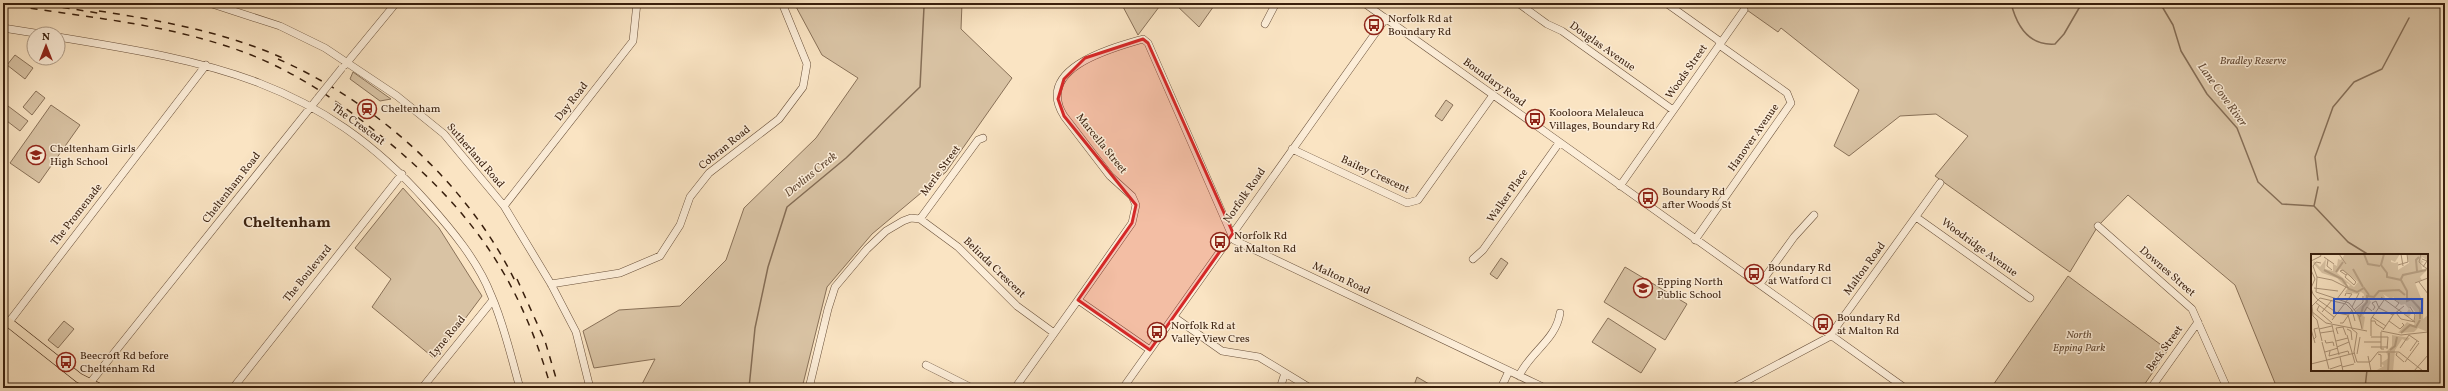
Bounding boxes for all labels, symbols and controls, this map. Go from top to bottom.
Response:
place label: Norfolk Rd at Boundary Rd [1388,12,1453,40]
bus stop icon: Norfolk Rd at Boundary Rd [1363,14,1385,36]
street label: Douglas Avenue [1566,19,1638,75]
north arrow [26,26,66,66]
text: N [42,30,50,45]
street label: Woods Street [1663,41,1712,102]
park label: Bradley Reserve [2220,54,2286,69]
street label: Boundary Road [1459,55,1529,111]
water label: Lane Cove River [2193,60,2251,130]
street label: Day Road [552,79,592,125]
station icon: Cheltenham [356,98,378,120]
street label: The Crescent [328,101,388,150]
street label: Hanover Avenue [1725,101,1783,175]
place label: Cheltenham [381,102,441,117]
place label: Kooloora Melaleuca Villages, Boundary Rd [1549,106,1655,134]
bus stop icon: Kooloora Melaleuca Villages, Boundary Rd [1524,108,1546,130]
street label: Marcella Street [1072,111,1130,177]
street label: Sutherland Road [443,120,507,192]
street label: Cobran Road [696,122,754,174]
place label: Cheltenham Girls High School [50,142,136,170]
street label: Merle Street [917,142,965,199]
school or university icon: Cheltenham Girls High School [25,144,47,166]
water label: Devlins Creek [781,148,841,201]
street label: Cheltenham Road [199,149,265,227]
street label: Bailey Crescent [1338,153,1412,198]
street label: Norfolk Road [1220,165,1270,227]
street label: Walker Place [1484,166,1532,226]
street label: The Promenade [48,181,106,249]
place label: Boundary Rd after Woods St [1662,185,1732,213]
bus stop icon: Boundary Rd after Woods St [1637,187,1659,209]
district label: Cheltenham [243,213,331,234]
street label: Woodridge Avenue [1938,215,2020,281]
place label: Norfolk Rd at Malton Rd [1234,229,1296,257]
bus stop icon: Norfolk Rd at Malton Rd [1209,231,1231,253]
street label: Belinda Crescent [960,234,1029,302]
street label: Malton Road [1841,239,1889,299]
street label: The Boulevard [280,242,336,306]
street label: Downes Street [2136,243,2198,301]
inset map [2311,254,2428,371]
street label: Malton Road [1310,259,1372,299]
place label: Boundary Rd at Watford Cl [1768,261,1832,289]
bus stop icon: Boundary Rd at Watford Cl [1743,263,1765,285]
place label: Epping North Public School [1657,275,1723,303]
school or university icon: Epping North Public School [1632,277,1654,299]
place label: Boundary Rd at Malton Rd [1837,311,1900,339]
street label: Lyne Road [426,313,470,361]
bus stop icon: Boundary Rd at Malton Rd [1812,313,1834,335]
place label: Norfolk Rd at Valley View Cres [1171,319,1250,347]
bus stop icon: Norfolk Rd at Valley View Cres [1146,321,1168,343]
street label: Beck Street [2143,323,2187,375]
park label: North Epping Park [2053,328,2105,356]
place label: Beecroft Rd before Cheltenham Rd [80,349,169,377]
bus stop icon: Beecroft Rd before Cheltenham Rd [55,351,77,373]

